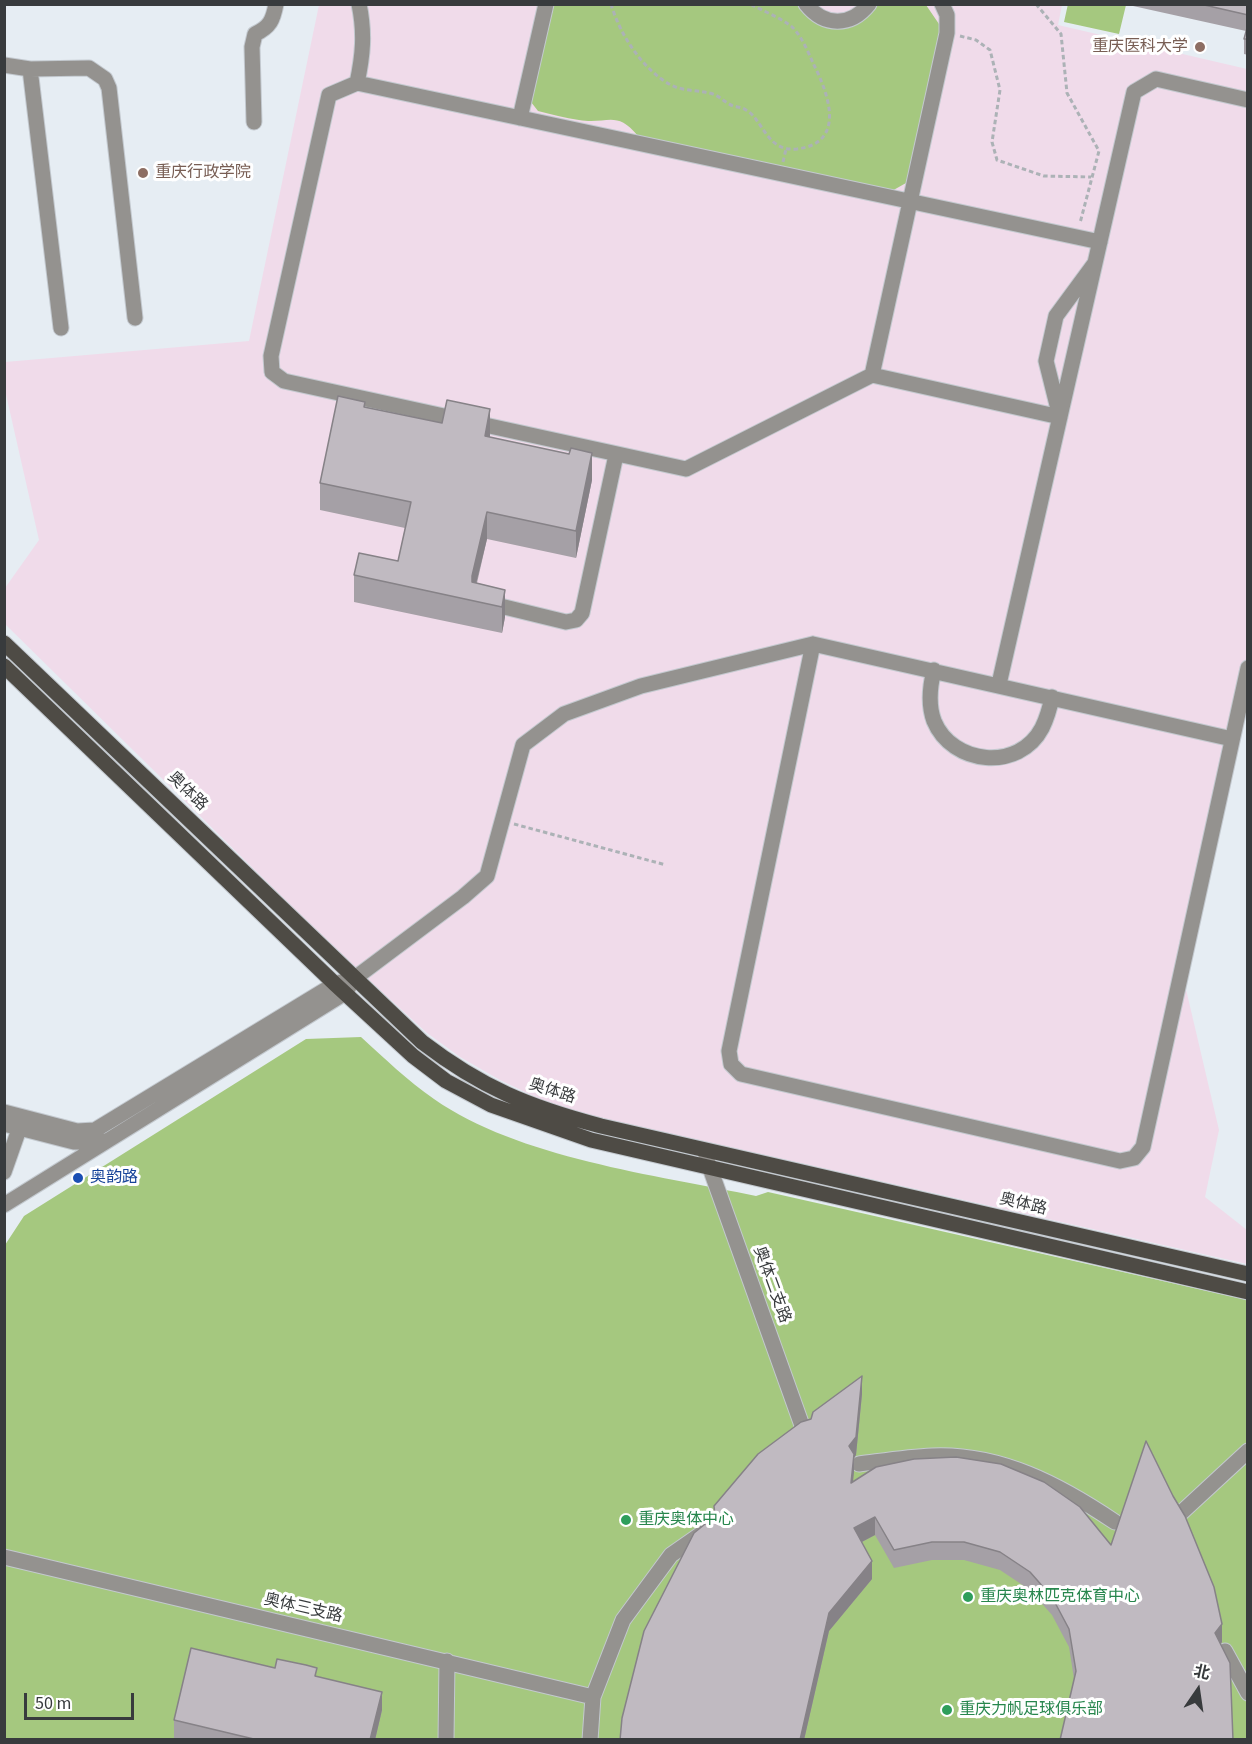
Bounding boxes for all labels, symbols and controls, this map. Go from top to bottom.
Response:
place label: 重庆医科大学 [1092,37,1188,57]
marker: 重庆医科大学 [1193,40,1207,54]
place label: 重庆行政学院 [155,163,251,183]
marker: 重庆行政学院 [136,166,150,180]
street label: 奥体路 [163,768,211,816]
street label: 奥体路 [526,1075,578,1109]
place label: 奥韵路 [90,1168,138,1188]
marker: 奥韵路 [71,1171,85,1185]
street label: 奥体路 [997,1190,1049,1220]
street label: 奥体二支路 [748,1244,794,1326]
place label: 重庆奥体中心 [638,1510,734,1530]
marker: 重庆奥体中心 [619,1513,633,1527]
place label: 重庆奥林匹克体育中心 [980,1587,1140,1607]
marker: 重庆奥林匹克体育中心 [961,1590,975,1604]
street label: 奥体三支路 [262,1591,344,1627]
north arrow [1168,1660,1228,1720]
text: 北 [1192,1660,1212,1685]
scale bar [27,1681,136,1719]
text: 50 m [35,1691,71,1716]
place label: 重庆力帆足球俱乐部 [959,1700,1103,1720]
marker: 重庆力帆足球俱乐部 [940,1703,954,1717]

